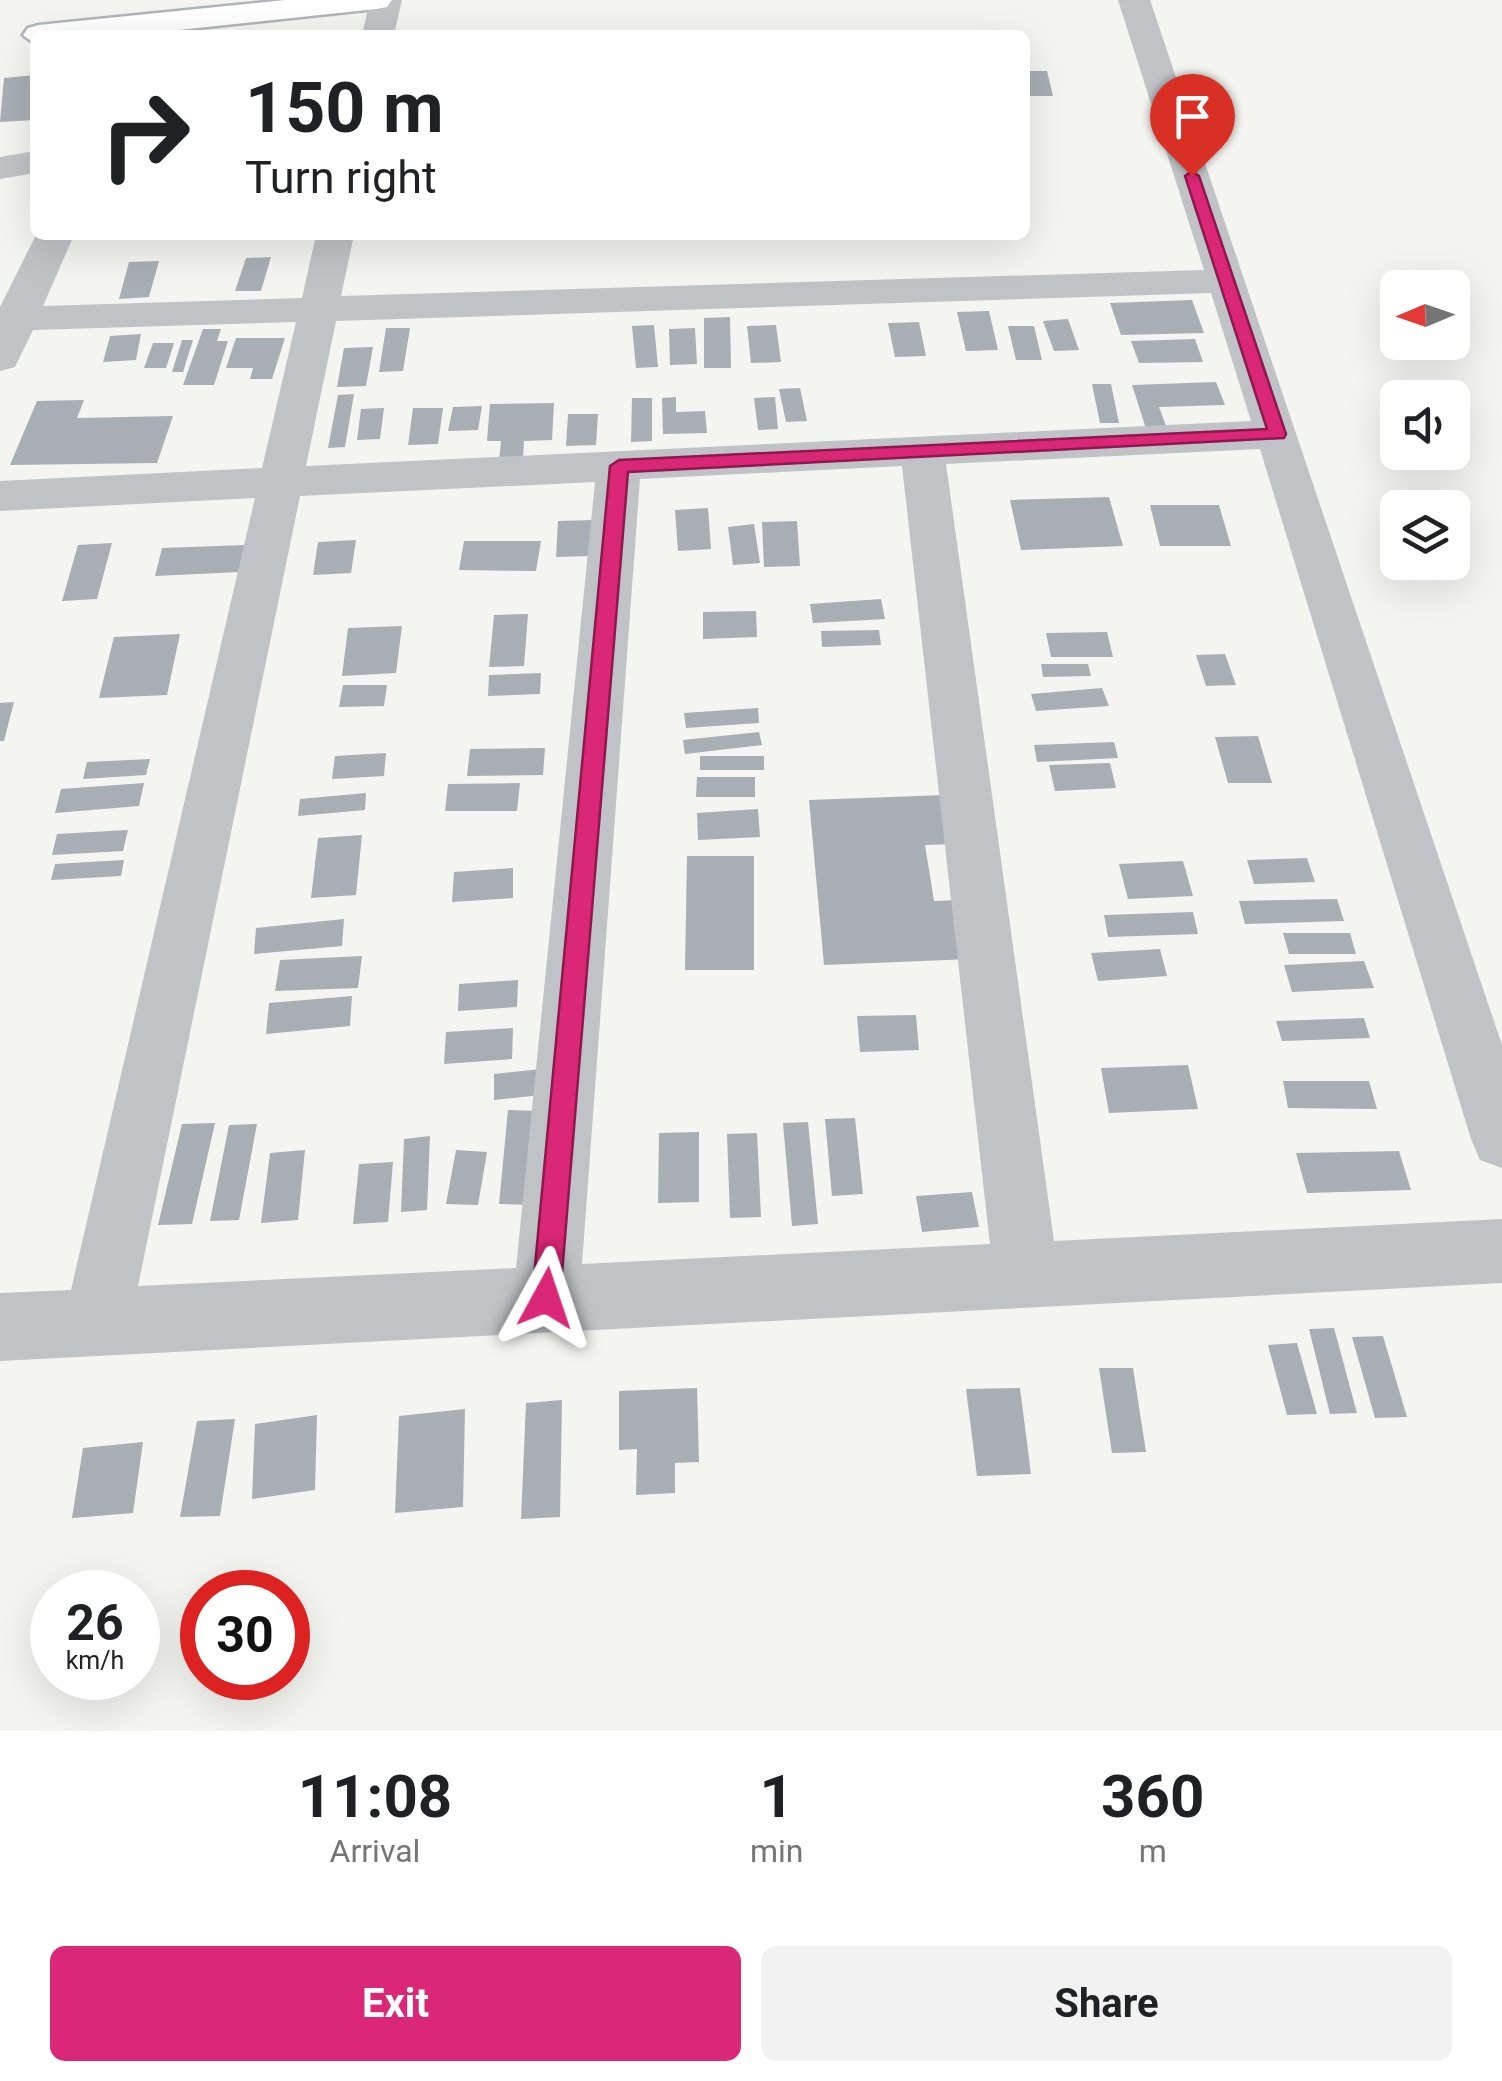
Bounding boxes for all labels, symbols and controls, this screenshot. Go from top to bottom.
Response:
text: 150 m [245,67,444,149]
icon: right [80,70,210,200]
pin [1150,74,1235,177]
icon: arrive [1165,89,1220,144]
text: Turn right [245,151,437,204]
north arrow [1380,270,1470,360]
map controls [1380,270,1470,580]
button: sound [1380,380,1470,470]
button: layers [1380,490,1470,580]
position arrow [494,1246,598,1350]
speed limit sign: 30 [180,1570,310,1700]
text: 26 [66,1594,124,1652]
text: km/h [66,1646,124,1675]
text: 11:08 [298,1761,452,1832]
text: 1 [759,1761,794,1832]
text: 360 [1101,1761,1204,1832]
text: Arrival [330,1832,420,1870]
text: min [750,1832,803,1870]
text: m [1139,1832,1167,1870]
button: Exit [50,1946,741,2061]
button: Share [761,1946,1452,2061]

